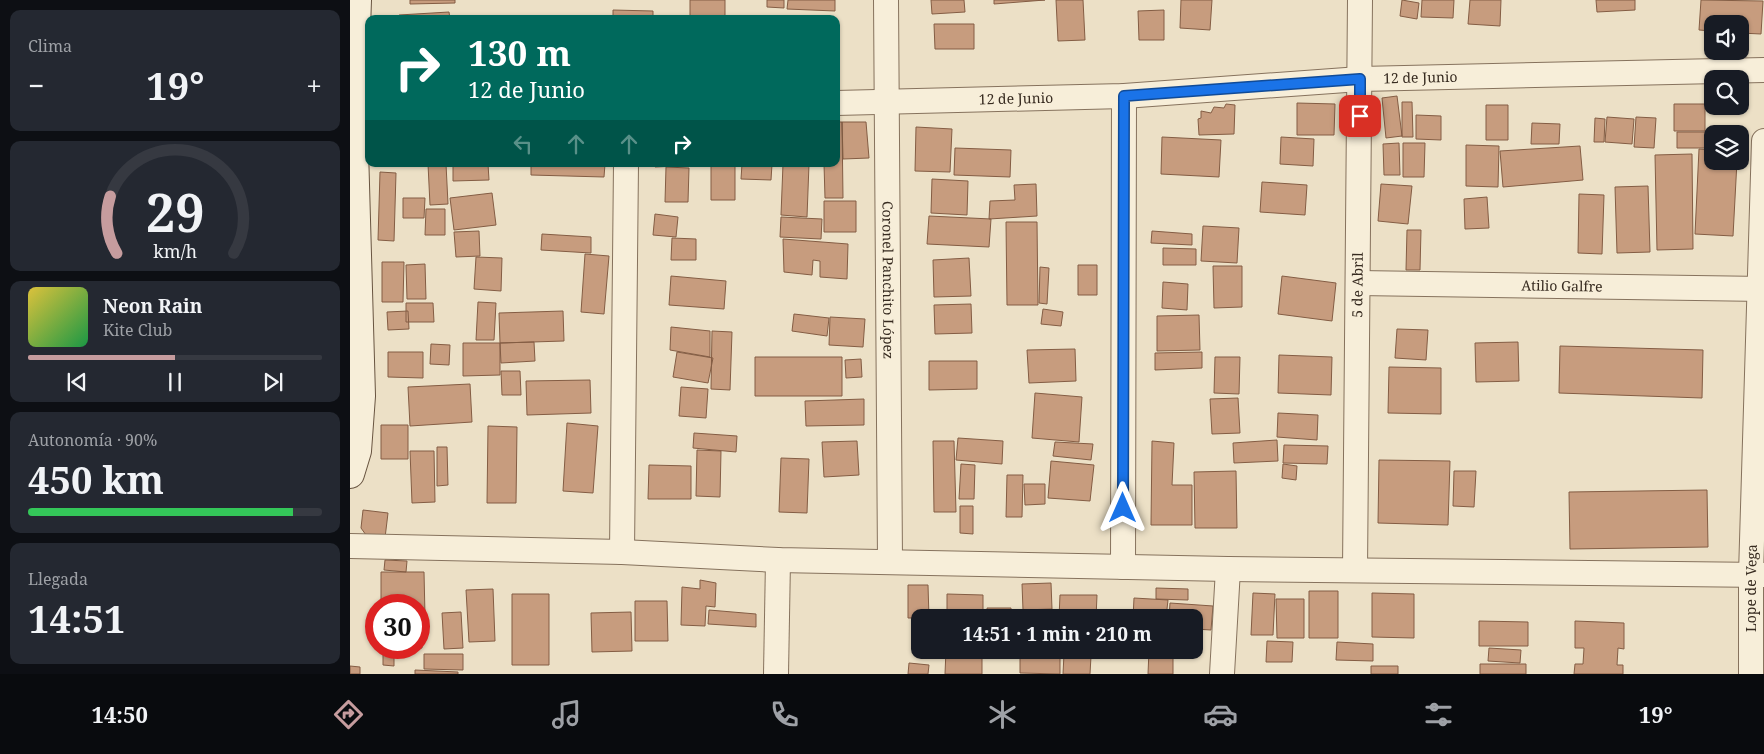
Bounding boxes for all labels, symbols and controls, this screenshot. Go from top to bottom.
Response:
map controls [1704,15,1749,170]
button: sound [1704,15,1749,60]
text: 130 m [468,29,571,76]
text: Clima [28,35,72,57]
icon: right [385,35,450,100]
text: 19° [146,59,204,111]
text: − [28,66,44,104]
text: + [306,66,322,104]
street label: 12 de Junio [1383,67,1458,87]
button: search [1704,70,1749,115]
text: 12 de Junio [468,74,585,104]
street label: 12 de Junio [978,88,1053,109]
pin [1339,95,1381,137]
icon: arrive [1346,102,1374,130]
button: layers [1704,125,1749,170]
icon: left [509,130,537,158]
icon: ahead [562,130,590,158]
icon: ahead [615,130,643,158]
icon: right [668,130,696,158]
text: 29 [146,176,204,247]
street label: Coronel Panchito López [878,201,899,359]
text: km/h [153,239,197,263]
street label: 5 de Abril [1347,252,1367,318]
street label: Atilio Galfre [1521,275,1603,296]
text: Neon Rain [103,293,202,319]
text: Kite Club [103,319,172,341]
icon: previous [63,368,91,396]
icon: pause [161,368,189,396]
icon: next [259,368,287,396]
text: Autonomía · 90% [28,429,157,451]
text: 450 km [28,453,164,505]
position arrow [1096,481,1148,533]
street label: Lope de Vega [1741,544,1761,632]
text: Llegada [28,568,88,590]
text: 14:51 [28,592,125,644]
speed limit sign: 30 [365,594,430,659]
text: 14:51 · 1 min · 210 m [962,621,1152,647]
icon: directions [331,697,366,732]
icon: music [549,697,584,732]
icon: phone [767,697,802,732]
icon: climate [985,697,1020,732]
icon: car [1203,697,1238,732]
icon: filters [1421,697,1456,732]
text: 14:50 [91,699,148,729]
text: 19° [1639,699,1672,729]

